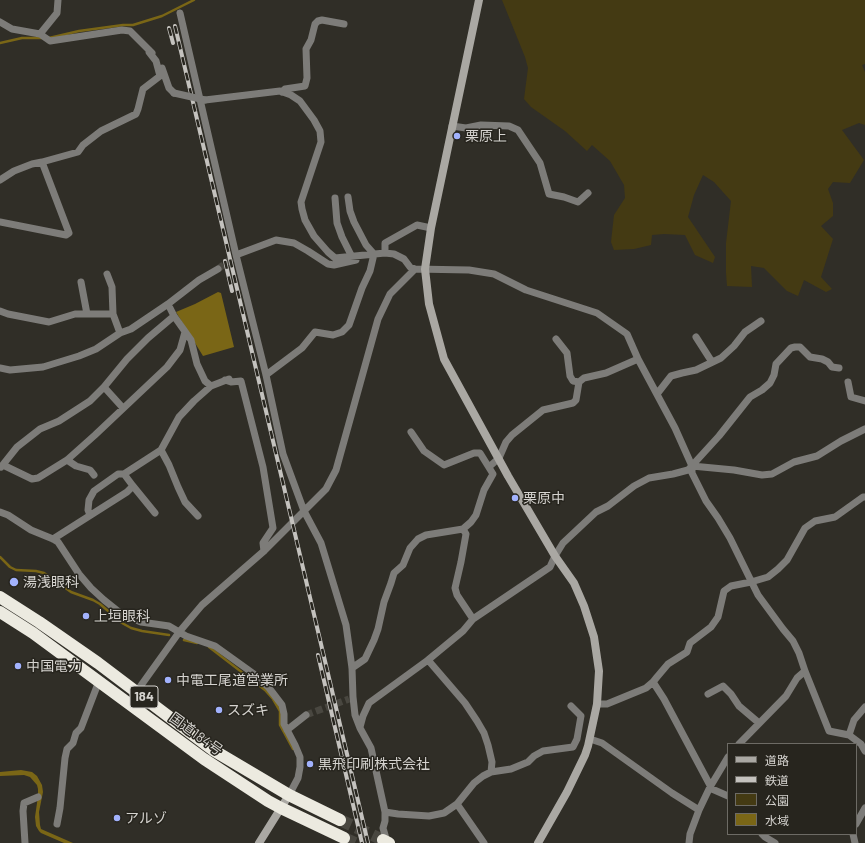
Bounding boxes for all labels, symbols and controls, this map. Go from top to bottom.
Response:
place label: 栗原上 [465,128,507,144]
marker: 栗原上 [452,131,462,141]
place label: 栗原中 [523,490,565,506]
marker: 栗原中 [510,493,520,503]
place label: 湯浅眼科 [23,574,79,590]
marker: 湯浅眼科 [8,576,20,588]
place label: 上垣眼科 [94,608,150,624]
marker: 上垣眼科 [81,611,91,621]
place label: 中国電力 [26,658,82,674]
marker: 中国電力 [13,661,23,671]
place label: 中電工尾道営業所 [176,672,288,688]
marker: 中電工尾道営業所 [163,675,173,685]
road number: 184 [130,686,158,708]
place label: スズキ [227,702,269,718]
marker: スズキ [214,705,224,715]
street label: 国道184号 [166,709,226,759]
legend [727,743,857,835]
text: 道路 [765,753,789,767]
place label: 黒飛印刷株式会社 [318,756,430,772]
marker: 黒飛印刷株式会社 [305,759,315,769]
text: 鉄道 [765,773,789,787]
text: 公園 [765,793,789,807]
place label: アルゾ [125,810,167,826]
marker: アルゾ [112,813,122,823]
text: 水域 [765,813,789,827]

